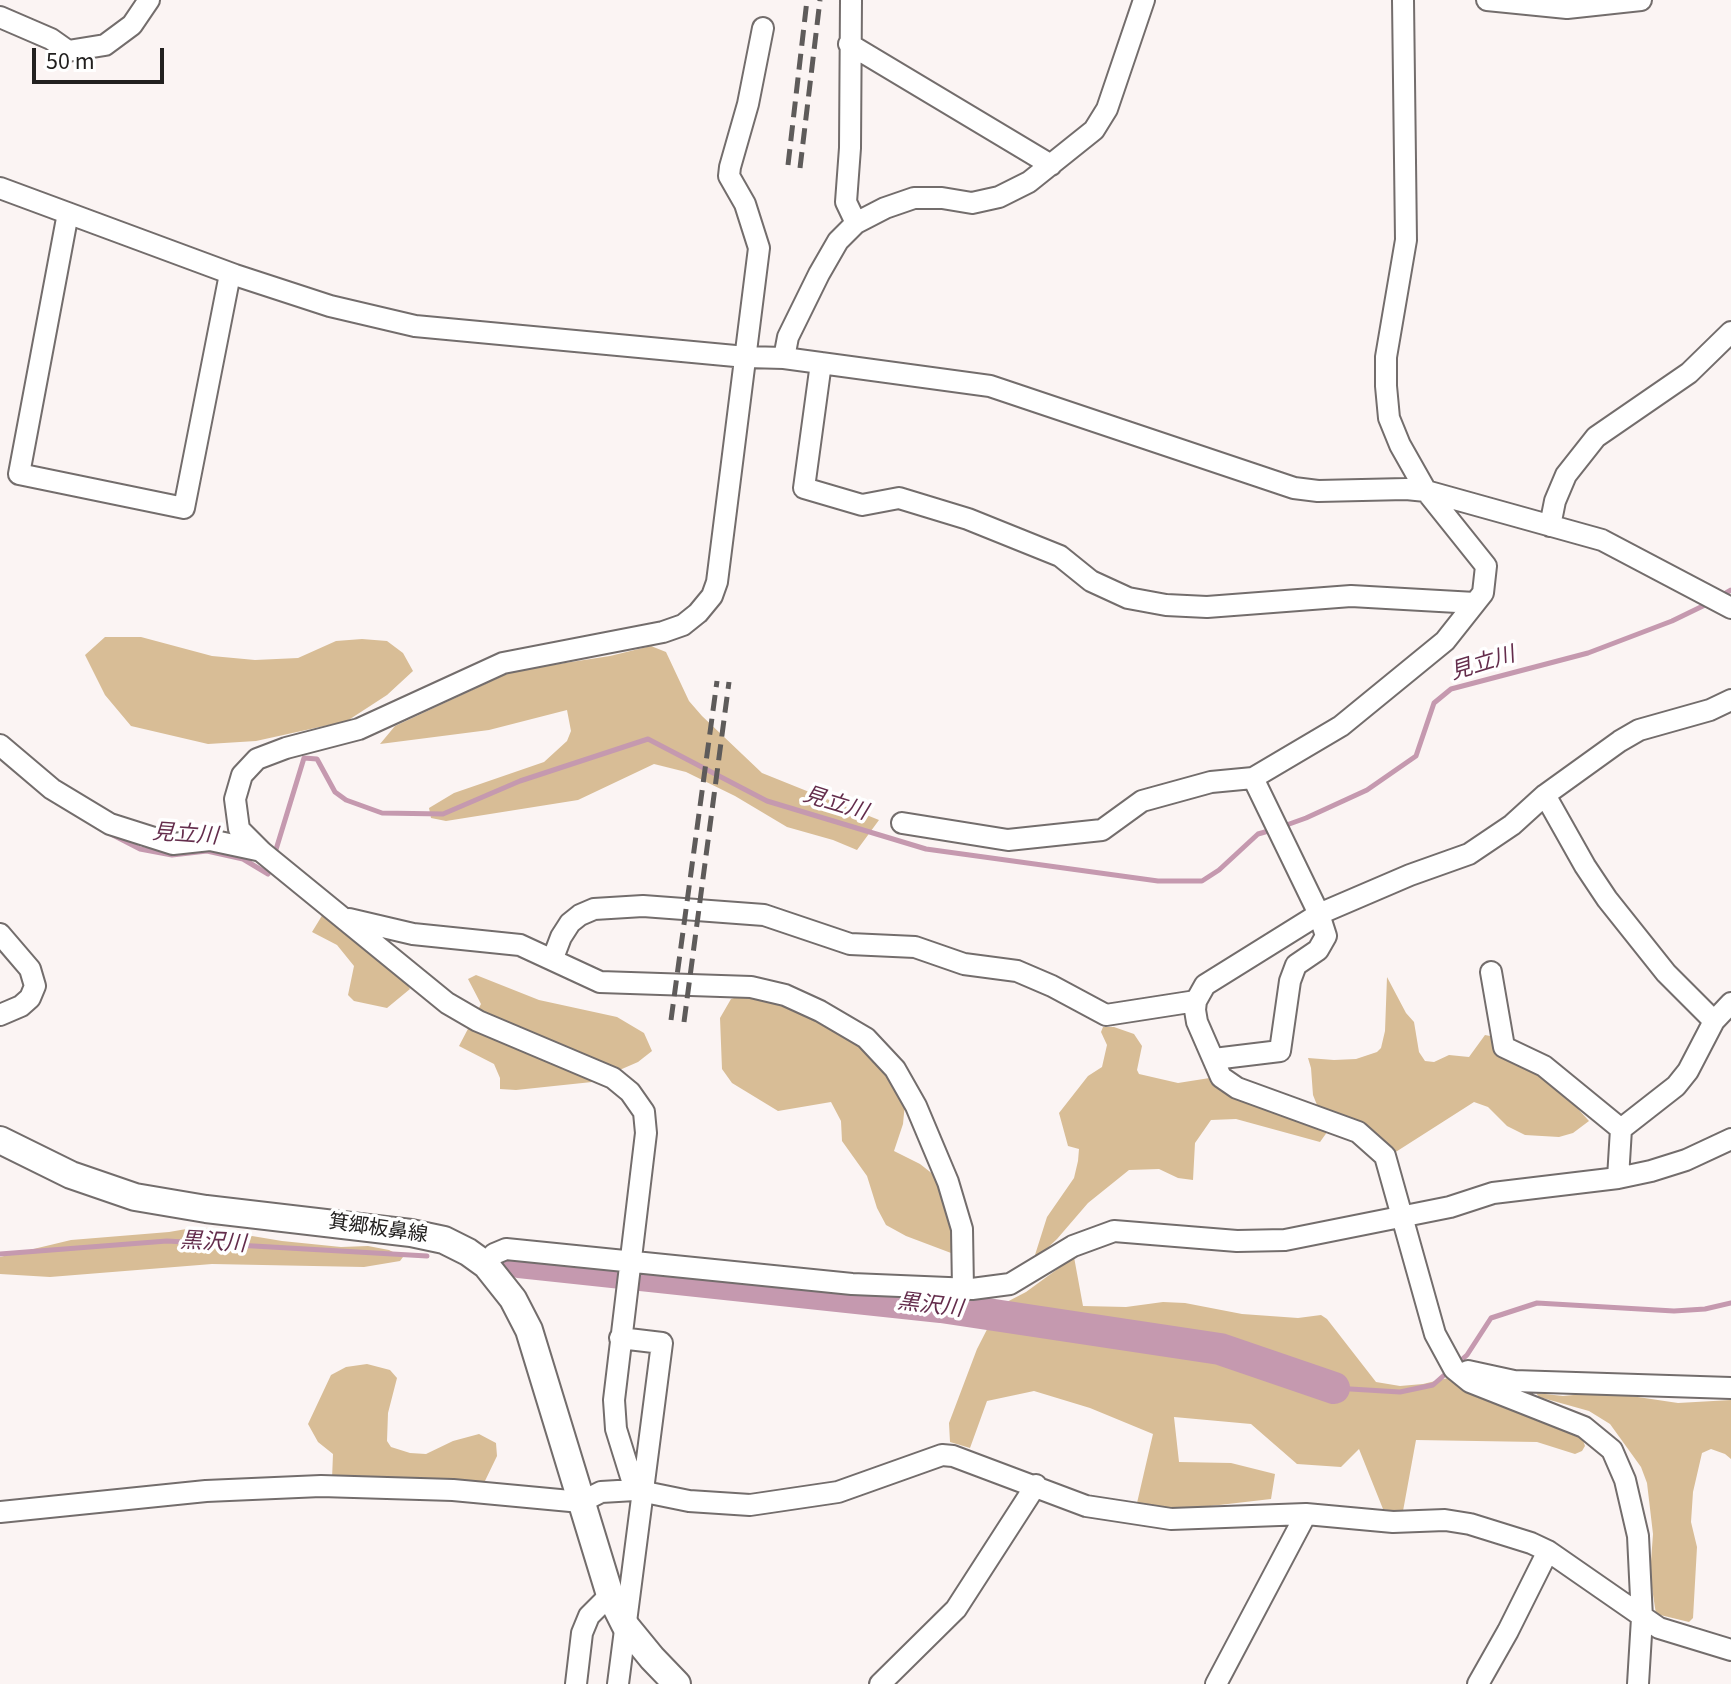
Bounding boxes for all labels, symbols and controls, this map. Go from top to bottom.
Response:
scale bar [36,32,168,82]
text: 50 m [46,44,95,79]
water label: 見立川 [1448,643,1518,687]
water label: 見立川 [800,783,870,827]
water label: 見立川 [151,821,219,851]
street label: 箕郷板鼻線 [327,1211,429,1249]
water label: 黒沢川 [179,1229,247,1259]
water label: 黒沢川 [896,1290,964,1324]

